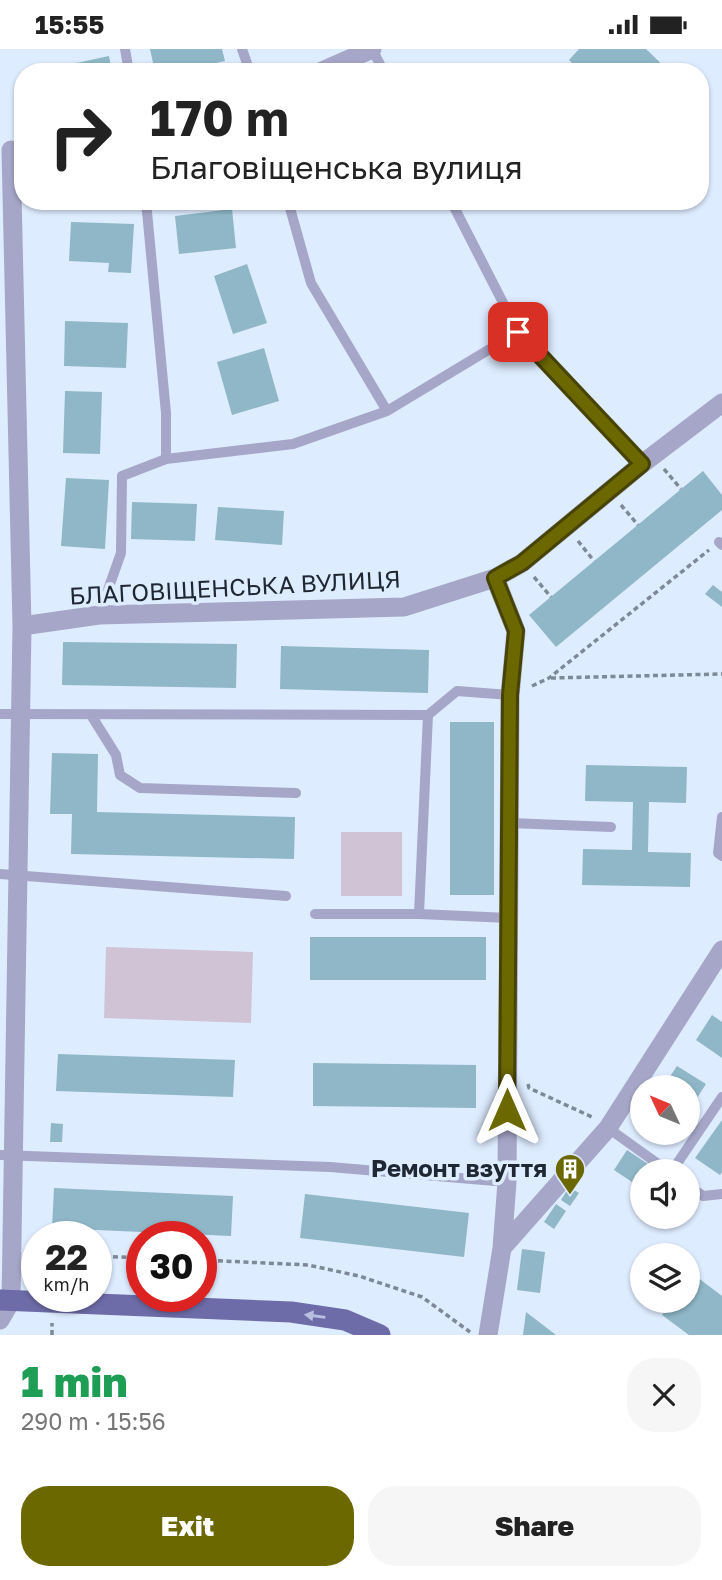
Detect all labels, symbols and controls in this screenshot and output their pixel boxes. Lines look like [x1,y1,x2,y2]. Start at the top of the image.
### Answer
text: 15:55 [35,9,104,40]
text: 170 m [150,88,289,147]
icon: right [35,91,126,182]
text: Благовіщенська вулиця [150,148,523,186]
pin [488,302,548,362]
icon: arrive [499,313,537,351]
street label: БЛАГОВІЩЕНСЬКА ВУЛИЦЯ [68,563,401,610]
position arrow [470,1073,544,1147]
north arrow [630,1075,700,1145]
map controls [630,1075,700,1313]
building icon: Ремонт взуття [553,1152,587,1196]
place label: Ремонт взуття [371,1153,547,1182]
button: sound [630,1159,700,1229]
speed limit sign: 30 [126,1221,217,1312]
text: 22 [45,1236,88,1278]
button: layers [630,1243,700,1313]
text: km/h [44,1273,89,1295]
one-way arrow [304,1310,326,1321]
text: 1 min [21,1356,128,1406]
button: close [627,1358,701,1432]
text: 290 m · 15:56 [21,1407,166,1435]
button: Exit [21,1486,354,1566]
button: Share [368,1486,701,1566]

